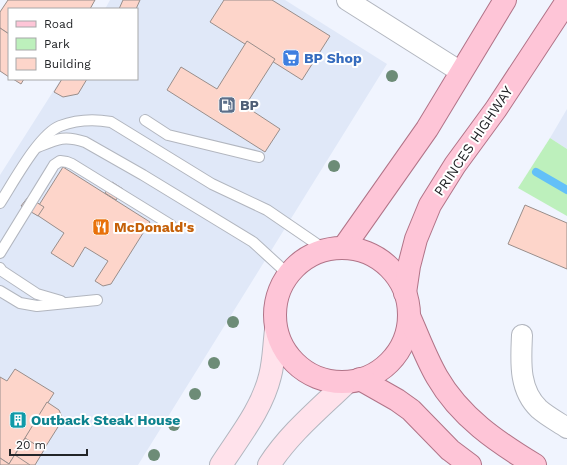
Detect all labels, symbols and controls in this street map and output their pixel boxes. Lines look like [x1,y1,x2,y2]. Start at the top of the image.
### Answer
legend [8,8,138,80]
text: Road [44,17,73,31]
text: Park [44,37,70,51]
supermarket icon: BP Shop [281,48,301,68]
place label: BP Shop [304,50,362,66]
text: Building [44,57,91,71]
street label: PRINCES HIGHWAY [430,83,516,199]
fuel station icon: BP [217,95,237,115]
place label: BP [240,97,259,113]
restaurant icon: McDonald's [91,217,111,237]
place label: McDonald's [114,219,195,235]
building icon: Outback Steak House [8,410,28,430]
place label: Outback Steak House [31,412,180,428]
scale bar [10,431,87,457]
text: 20 m [16,438,46,452]

